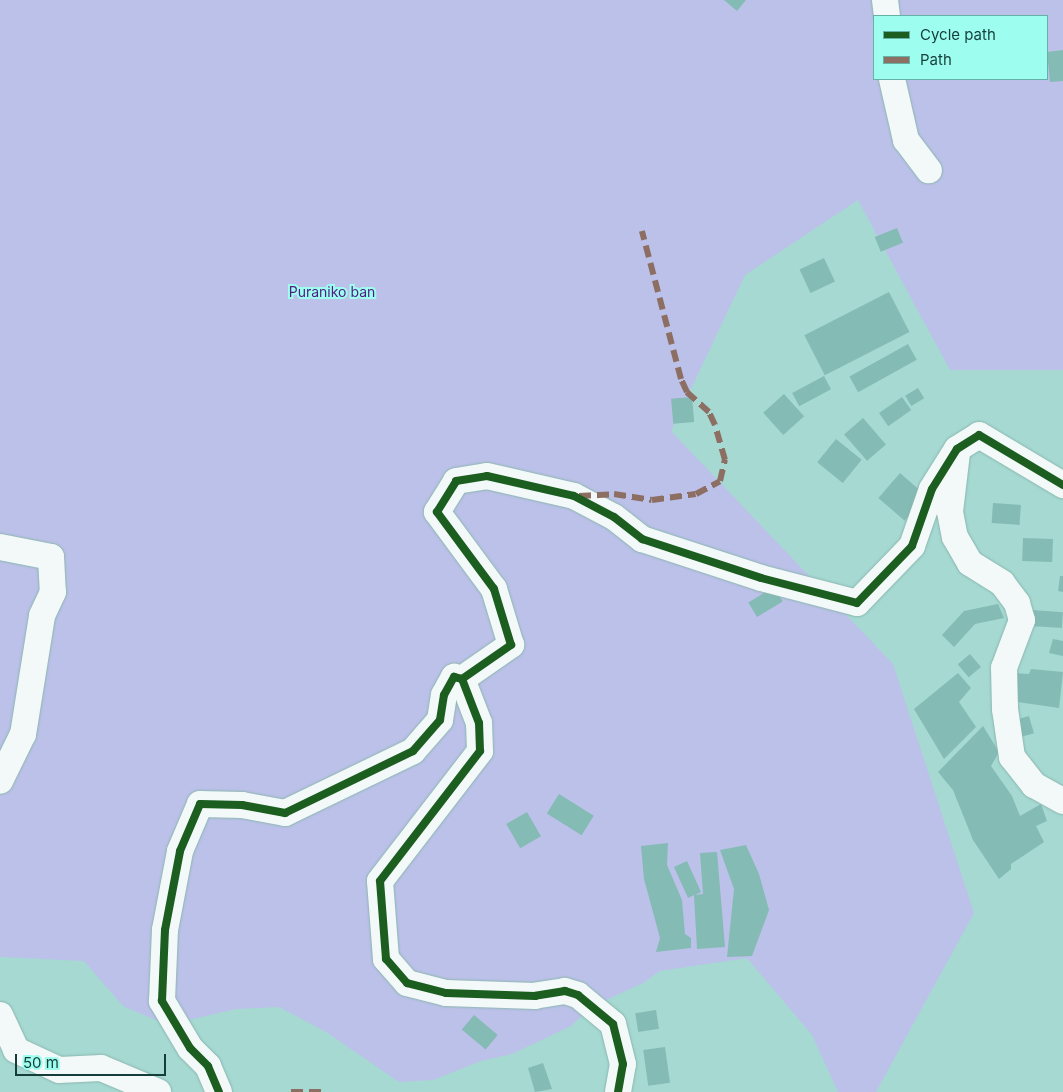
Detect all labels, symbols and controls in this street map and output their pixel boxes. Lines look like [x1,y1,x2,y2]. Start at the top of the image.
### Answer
legend [873,15,1048,80]
text: Cycle path [920,25,996,44]
text: Path [920,50,952,69]
park label: Puraniko ban [289,284,375,300]
scale bar [18,1044,169,1076]
text: 50 m [23,1053,59,1072]

